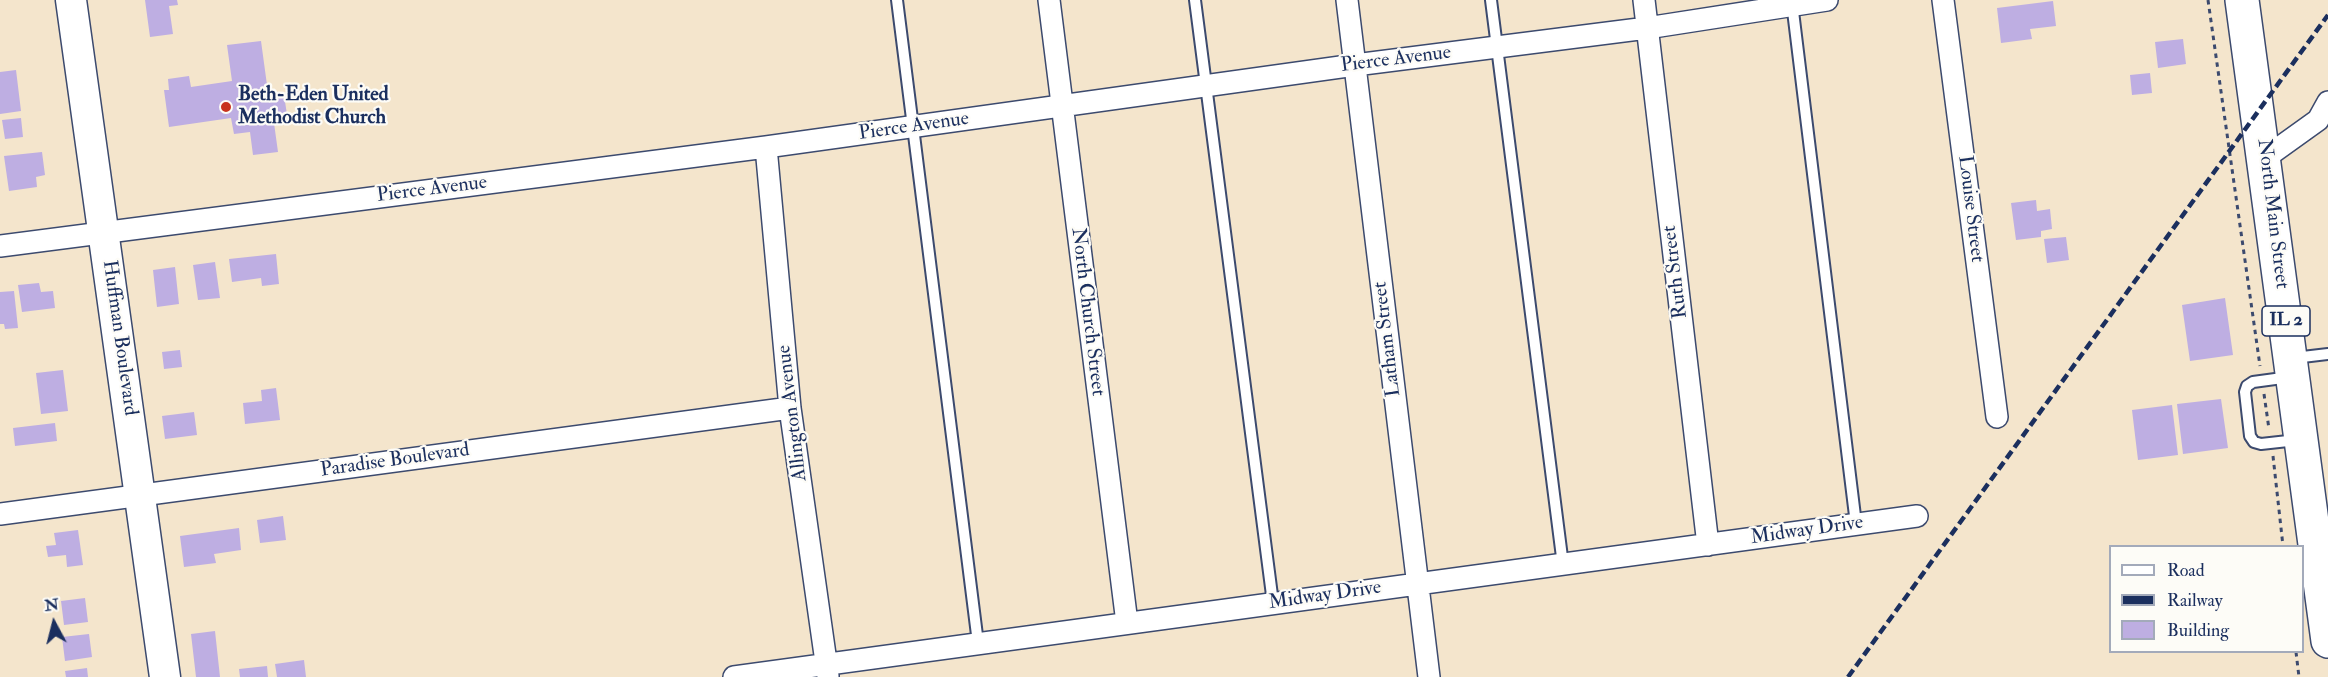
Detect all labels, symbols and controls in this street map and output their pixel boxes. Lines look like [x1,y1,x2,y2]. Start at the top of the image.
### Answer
street label: Pierce Avenue [1339,41,1453,79]
place label: Beth-Eden United Methodist Church [238,84,388,131]
marker: Beth-Eden United Methodist Church [219,100,233,114]
street label: Pierce Avenue [857,107,971,147]
street label: North Main Street [2251,138,2293,290]
street label: Louise Street [1952,154,1988,264]
street label: Pierce Avenue [375,171,489,209]
street label: Ruth Street [1658,224,1694,320]
street label: North Church Street [1065,226,1109,398]
street label: Huffman Boulevard [96,259,142,417]
street label: Latham Street [1369,280,1407,398]
road number: IL 2 [2262,306,2310,336]
street label: Allington Avenue [773,344,813,482]
street label: Paradise Boulevard [319,439,471,483]
street label: Midway Drive [1749,511,1865,551]
legend [2109,545,2304,653]
text: Road [2167,559,2205,582]
street label: Midway Drive [1267,576,1383,616]
text: Railway [2167,589,2223,612]
north arrow [24,593,84,653]
text: N [43,594,60,616]
text: Building [2167,619,2229,642]

